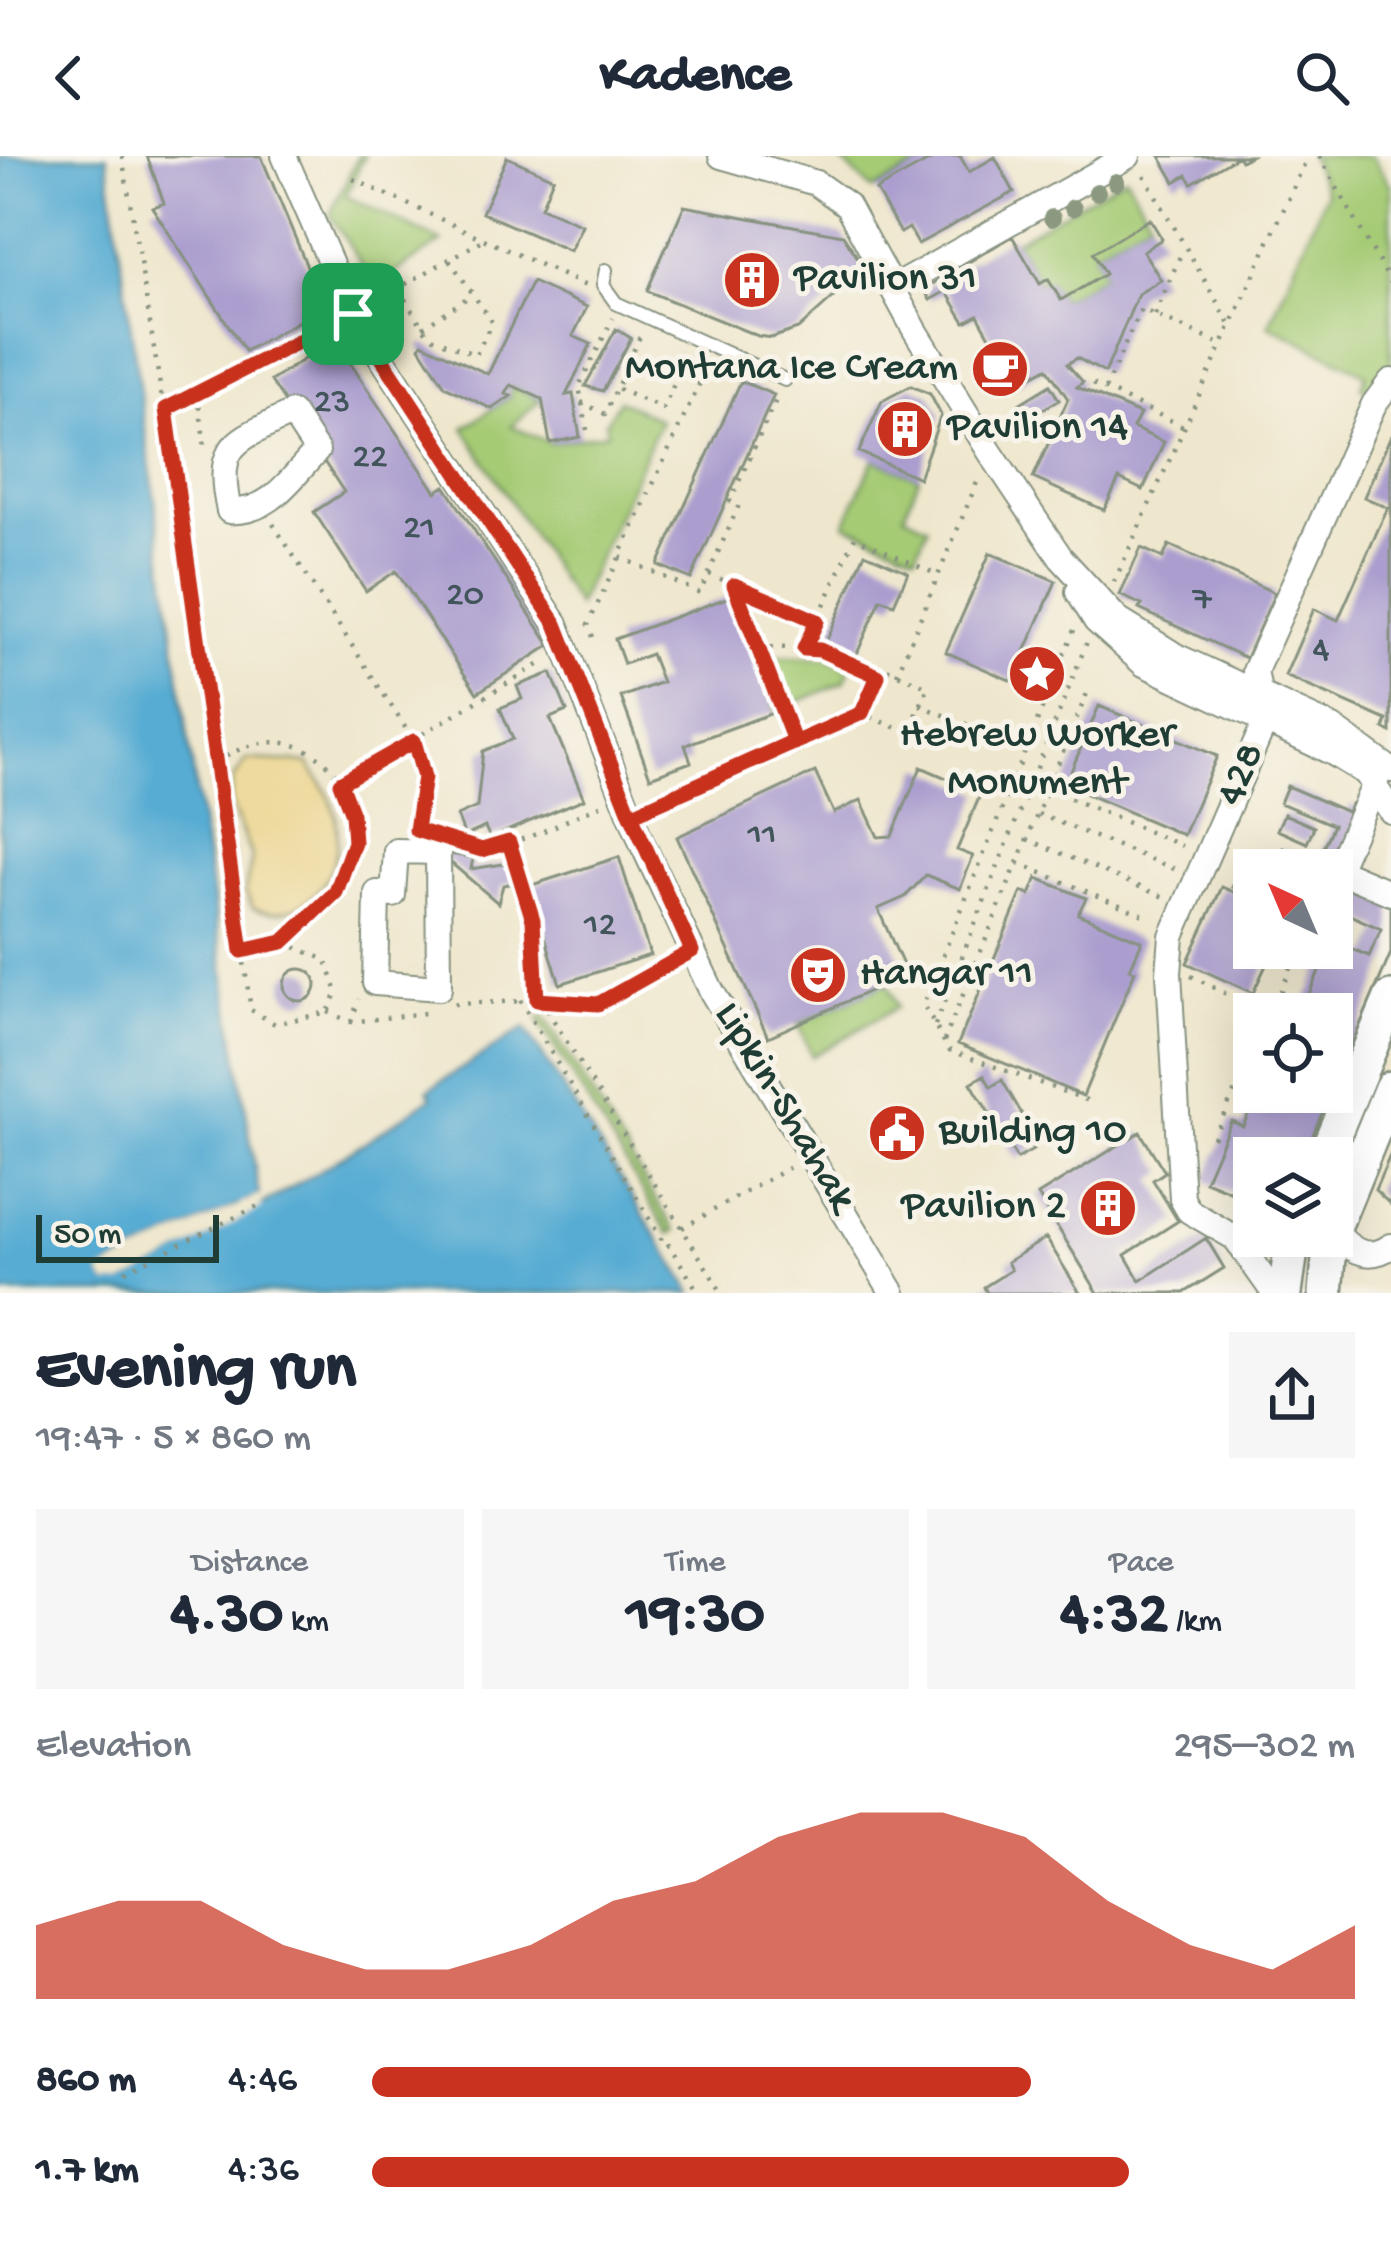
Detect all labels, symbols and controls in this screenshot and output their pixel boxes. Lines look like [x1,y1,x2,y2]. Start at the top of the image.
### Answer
icon: back [36,45,102,111]
icon: search [1289,45,1355,111]
text: Kadence [600,46,791,110]
building icon: Pavilion 31 [721,249,783,311]
place label: Pavilion 31 [792,256,977,305]
pin [302,263,404,365]
icon: arrive [320,281,386,347]
cafe icon: Montana Ice Cream [969,338,1031,400]
place label: Montana Ice Cream [625,345,958,394]
house number: 23 [314,382,350,425]
building icon: Pavilion 14 [874,398,936,460]
place label: Pavilion 14 [945,405,1128,454]
house number: 22 [352,437,388,480]
house number: 21 [403,508,435,551]
house number: 20 [446,575,484,618]
house number: 7 [1192,579,1213,622]
house number: 4 [1312,630,1330,673]
place icon: Hebrew Worker Monument [1006,643,1068,705]
place label: Hebrew Worker Monument [900,712,1177,809]
street label: 428 [1208,736,1278,814]
house number: 11 [746,815,777,858]
north arrow [1233,849,1353,969]
map controls [1233,849,1353,1257]
house number: 12 [583,905,616,948]
theatre icon: Hangar 11 [787,944,849,1006]
place label: Hangar 11 [860,951,1033,1000]
button: locate [1233,993,1353,1113]
street label: Lipkin-Shahak [701,994,867,1225]
public building icon: Building 10 [866,1102,928,1164]
place label: Building 10 [938,1109,1127,1158]
button: layers [1233,1137,1353,1257]
building icon: Pavilion 2 [1077,1177,1139,1239]
place label: Pavilion 2 [899,1184,1066,1233]
scale bar [36,1209,219,1262]
text: 50 m [54,1217,121,1255]
button: share [1229,1332,1355,1458]
text: Evening run [36,1333,356,1411]
text: 19:47 · 5 × 860 m [36,1417,311,1463]
text: Distance [192,1545,308,1583]
text: Time [665,1545,726,1583]
text: Pace [1109,1545,1174,1583]
text: 4.30 [171,1583,283,1653]
text: 19:30 [626,1583,765,1653]
text: 4:32 [1060,1583,1168,1653]
text: km [283,1604,329,1642]
text: /km [1168,1604,1222,1642]
text: Elevation [36,1725,191,1771]
text: 295–302 m [1174,1725,1355,1771]
text: 860 m [36,2059,136,2105]
text: 4:46 [228,2059,297,2105]
text: 1.7 km [36,2149,139,2195]
text: 4:36 [228,2149,299,2195]

